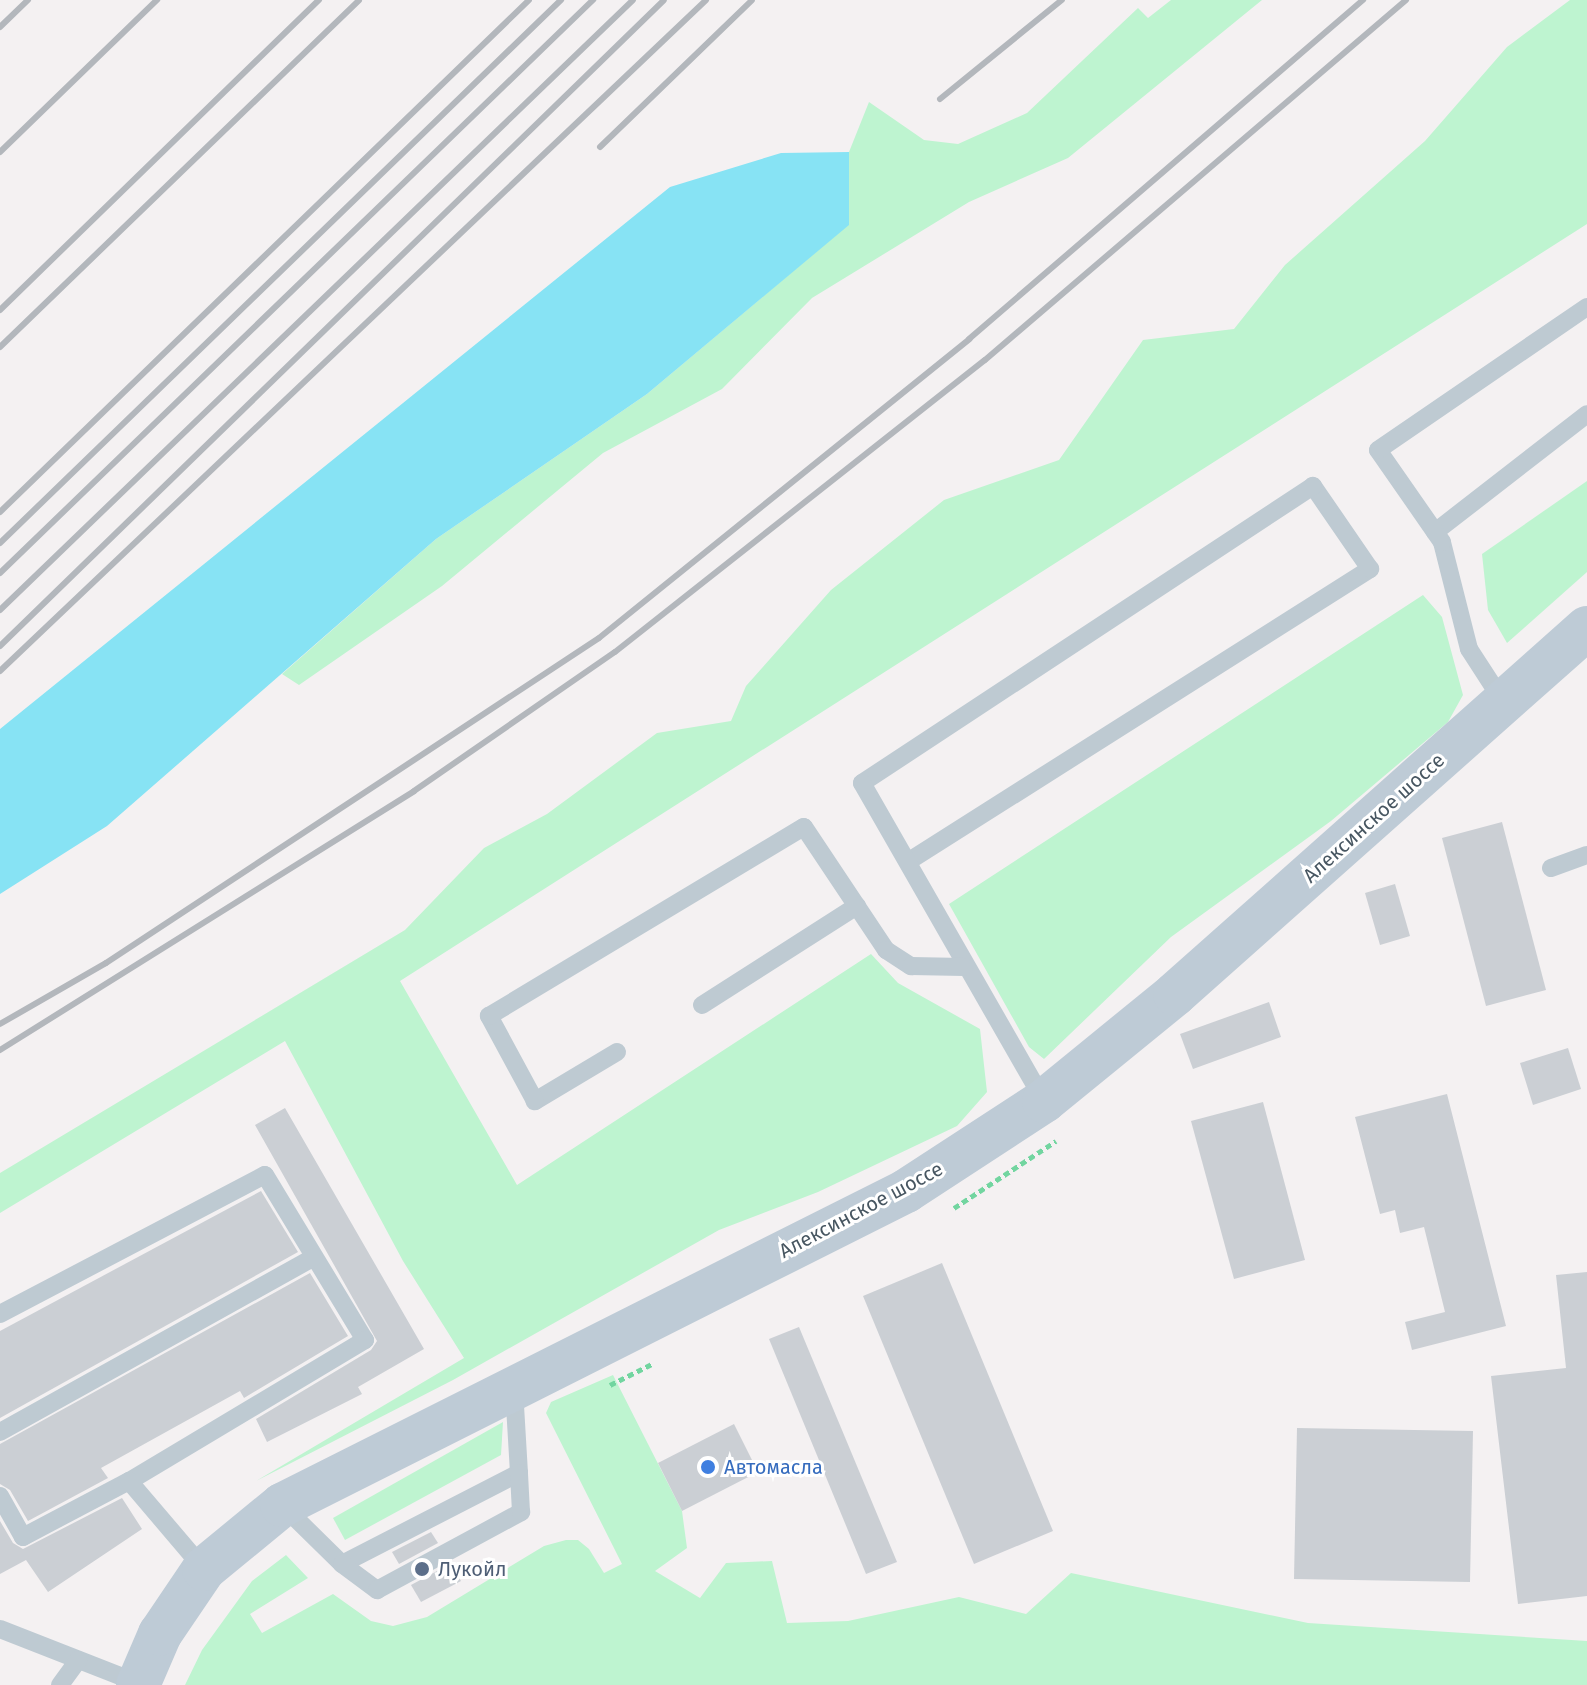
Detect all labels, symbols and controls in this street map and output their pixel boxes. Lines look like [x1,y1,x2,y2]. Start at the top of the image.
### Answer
street label: Алексинское шоссе [1298,748,1450,888]
street label: Алексинское шоссе [775,1157,947,1263]
place label: Автомасла [724,1455,823,1479]
marker: Автомасла [699,1458,717,1476]
place label: Лукойл [438,1557,506,1581]
marker: Лукойл [413,1560,431,1578]

